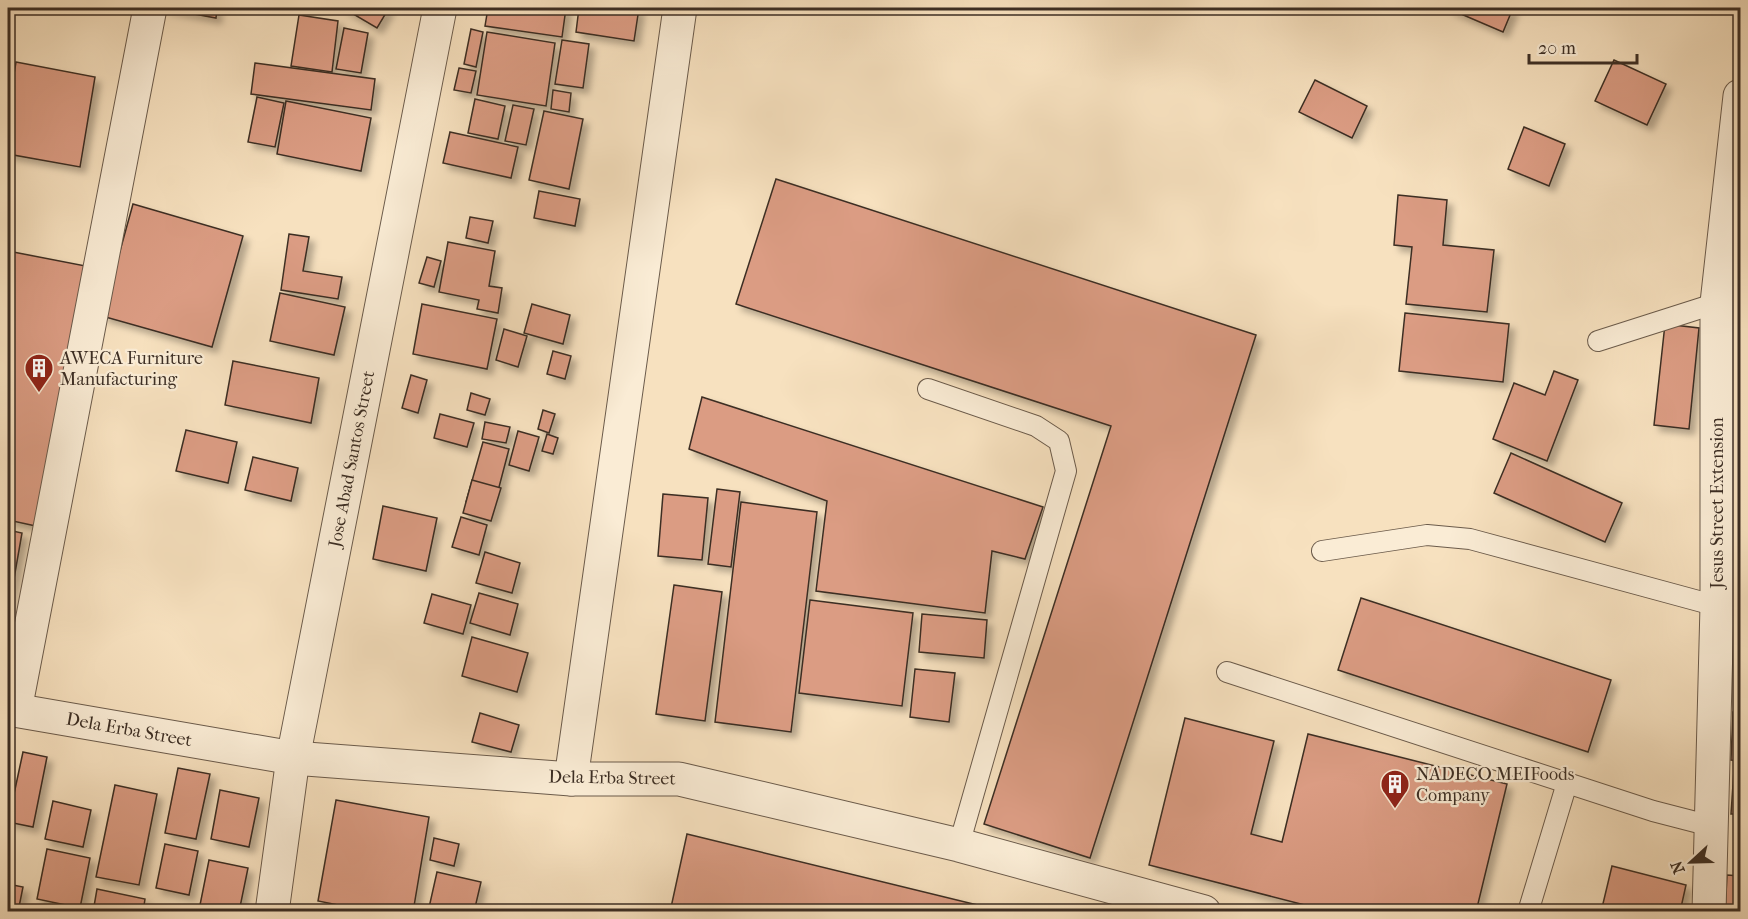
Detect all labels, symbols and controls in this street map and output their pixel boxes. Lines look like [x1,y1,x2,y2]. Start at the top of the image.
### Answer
scale bar [1529,27,1637,65]
text: 20 m [1538,38,1576,59]
place label: AWECA Furniture Manufacturing [59,348,203,390]
building icon: AWECA Furniture Manufacturing [23,352,55,394]
street label: Jose Abad Santos Street [324,368,380,551]
street label: Jesus Street Extension [1707,417,1728,591]
street label: Dela Erba Street [64,709,194,752]
place label: NADECO MEIFoods Company [1416,764,1575,806]
street label: Dela Erba Street [548,766,676,790]
building icon: NADECO MEIFoods Company [1379,768,1411,810]
north arrow [1661,832,1721,892]
text: N [1666,857,1689,877]

